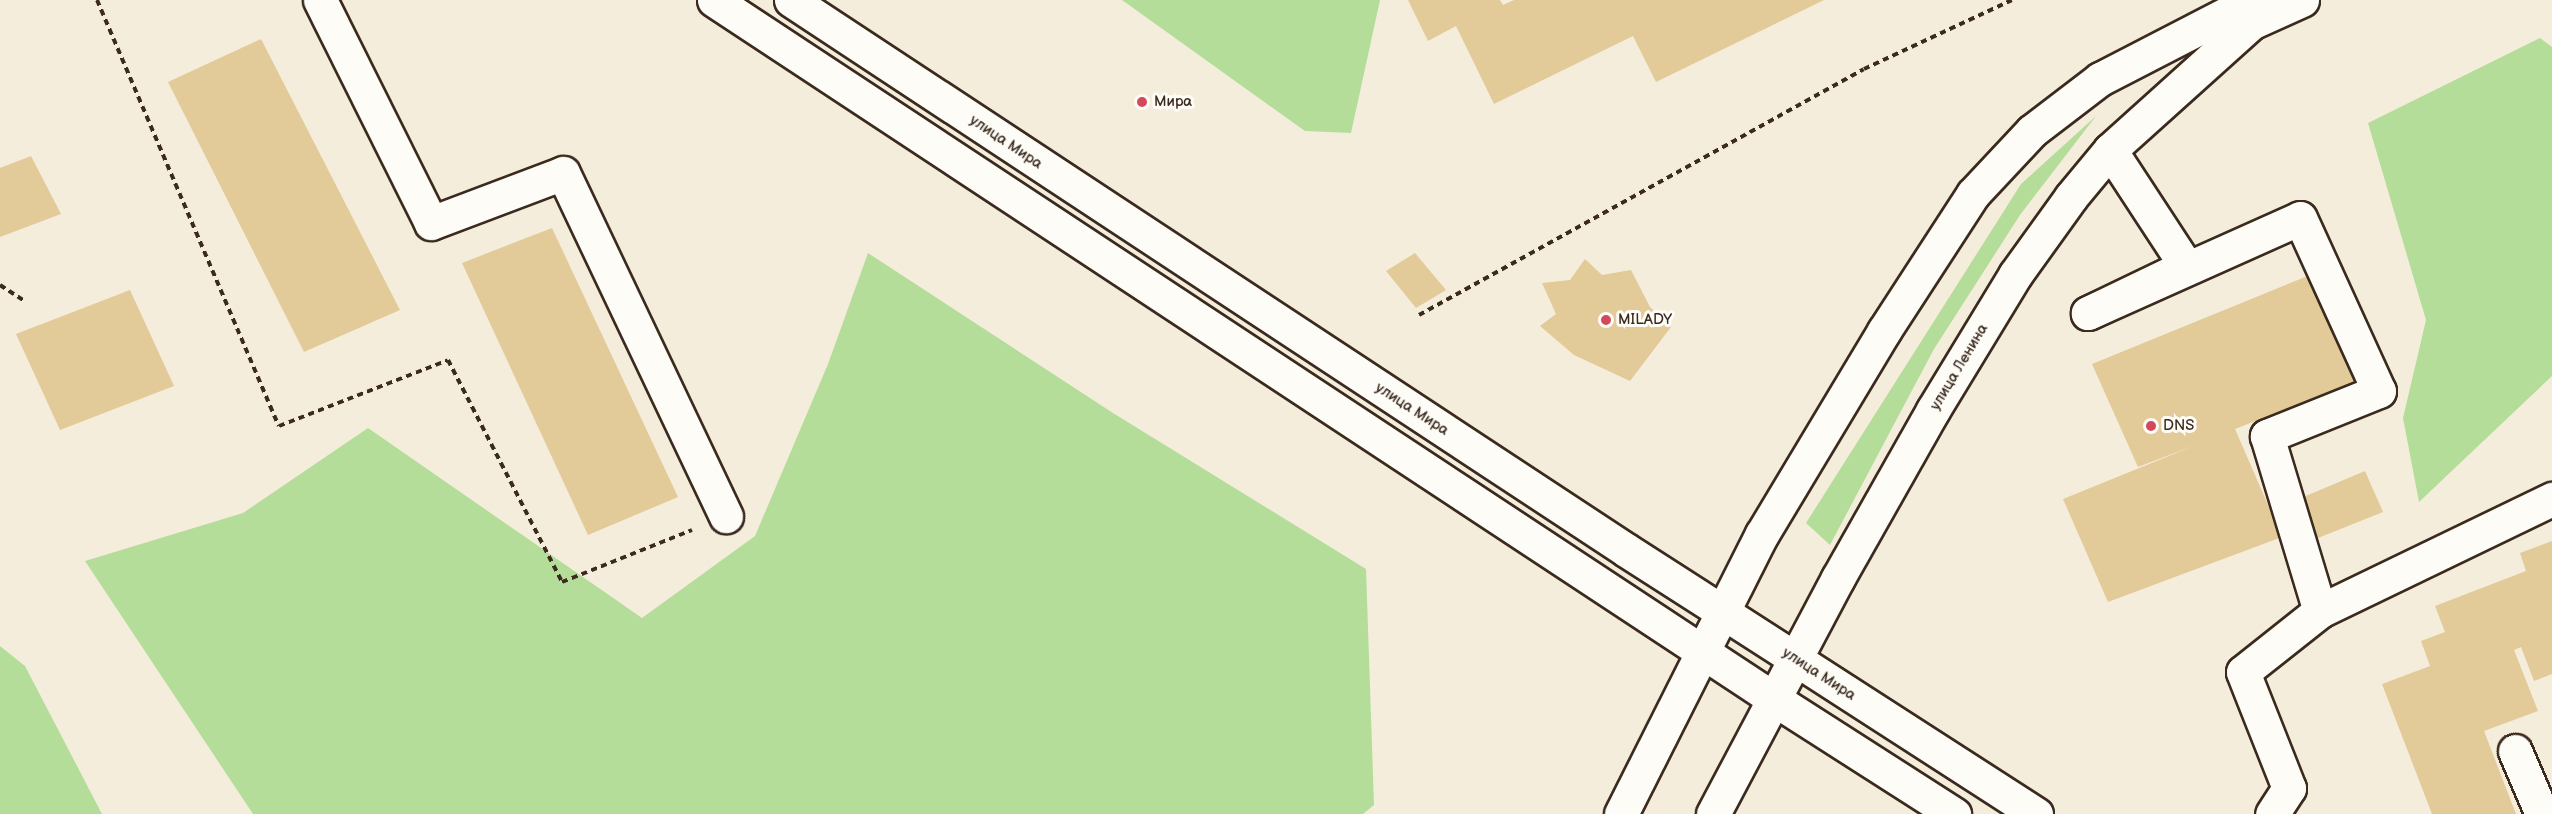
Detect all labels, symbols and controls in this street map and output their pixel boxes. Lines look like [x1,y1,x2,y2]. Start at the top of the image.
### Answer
place label: Мира [1154,93,1192,111]
marker: Мира [1135,95,1149,109]
street label: улица Мира [966,111,1046,173]
place label: МILADY [1618,311,1672,329]
marker: МILADY [1599,313,1613,327]
street label: улица Ленина [1926,321,1992,413]
street label: улица Мира [1372,379,1452,439]
place label: DNS [2163,417,2194,435]
marker: DNS [2144,419,2158,433]
street label: улица Мира [1779,644,1859,704]

